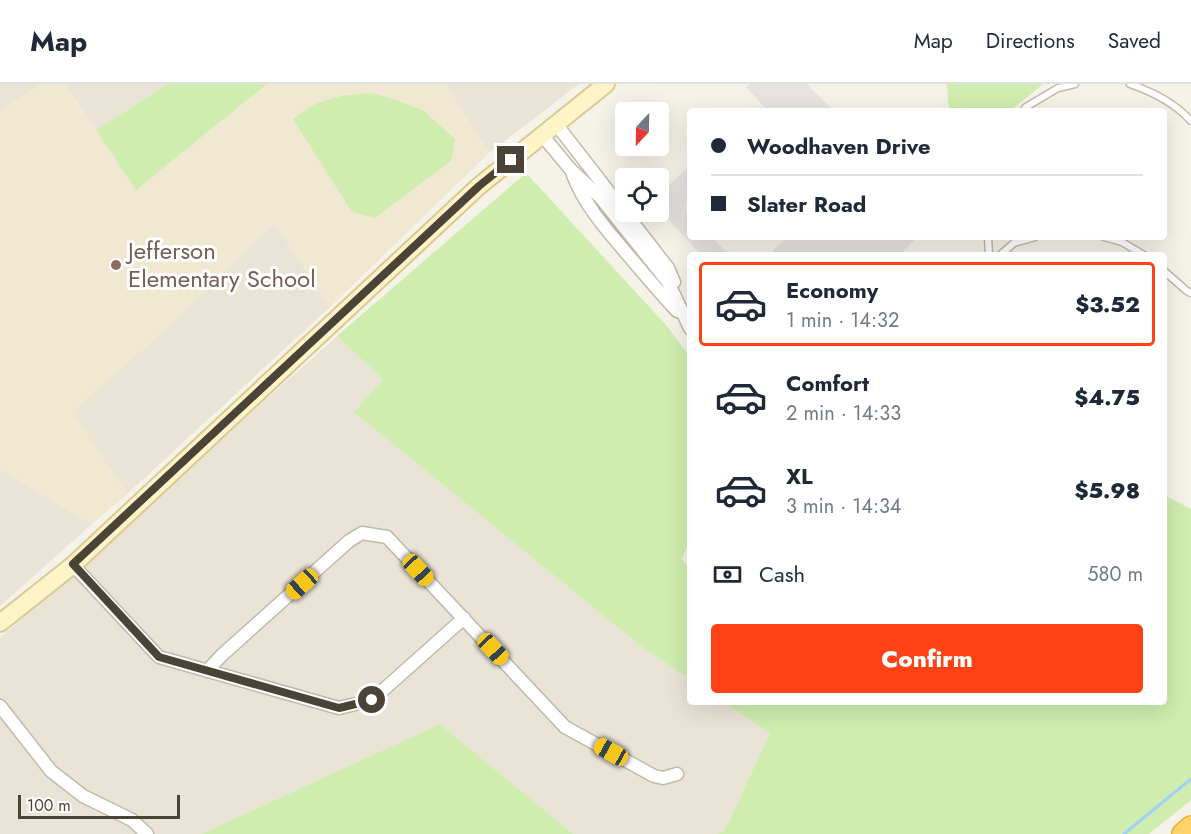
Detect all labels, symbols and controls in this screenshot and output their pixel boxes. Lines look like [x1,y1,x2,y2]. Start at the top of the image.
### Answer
text: Map [30,21,87,62]
text: Map [914,26,953,56]
text: Directions [986,26,1075,56]
text: Saved [1108,26,1161,56]
north arrow [615,102,669,156]
map controls [615,102,669,222]
text: Woodhaven Drive [747,130,931,162]
route end [497,146,524,173]
button: locate [615,168,669,222]
text: Slater Road [747,188,866,220]
place label: Jefferson Elementary School [125,233,316,296]
marker: Jefferson Elementary School [109,258,123,272]
text: Economy [786,274,878,306]
icon: car [714,277,768,331]
text: $3.52 [1075,288,1140,320]
text: 1 min · 14:32 [786,306,899,335]
text: Comfort [786,367,869,399]
icon: car [714,370,768,424]
text: $4.75 [1074,381,1140,413]
text: 2 min · 14:33 [786,399,901,428]
text: XL [786,460,813,492]
icon: car [714,463,768,517]
text: $5.98 [1074,474,1140,506]
text: 3 min · 14:34 [786,492,901,521]
car [399,551,437,589]
icon: cash [711,558,744,591]
text: Cash [759,558,805,590]
text: 580 m [1087,560,1143,589]
car [283,565,321,603]
button: Confirm [711,624,1143,693]
car [474,630,512,668]
route start [358,686,385,713]
car [591,735,631,769]
scale bar [18,792,180,820]
text: 100 m [27,794,71,817]

